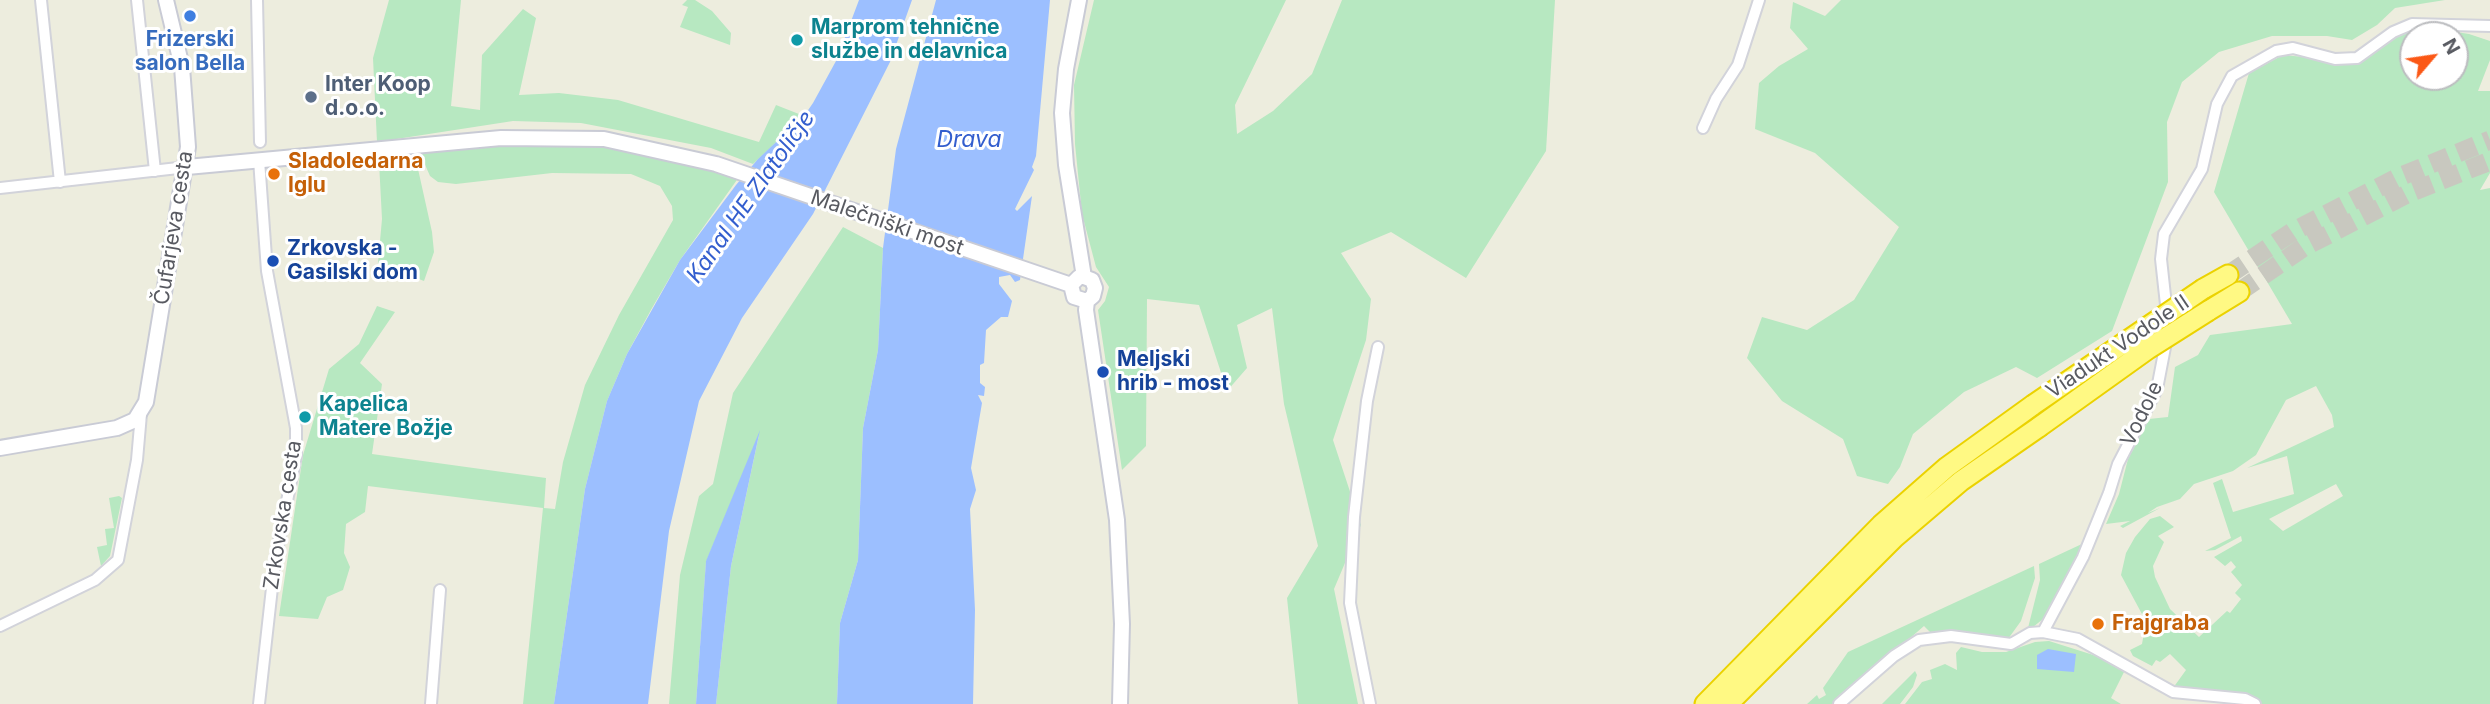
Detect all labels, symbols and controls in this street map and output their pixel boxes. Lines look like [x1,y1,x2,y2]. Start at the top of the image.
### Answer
marker: Frizerski salon Bella [182,8,198,24]
place label: Marprom tehnične službe in delavnica [811,15,1007,65]
north arrow [2399,21,2469,91]
place label: Frizerski salon Bella [135,27,245,77]
marker: Marprom tehnične službe in delavnica [789,32,805,48]
text: N [2437,35,2465,58]
place label: Inter Koop d.o.o. [325,72,431,122]
marker: Inter Koop d.o.o. [303,89,319,105]
water label: Kanal HE Zlatoličje [681,105,821,289]
water label: Drava [936,126,1002,154]
street label: Čufarjeva cesta [149,149,199,307]
place label: Sladoledarna Iglu [288,149,423,199]
marker: Sladoledarna Iglu [266,166,282,182]
street label: Malečniški most [807,185,967,261]
place label: Zrkovska - Gasilski dom [287,236,418,286]
marker: Zrkovska - Gasilski dom [265,253,281,269]
street label: Viadukt Vodole II [2042,290,2194,404]
place label: Meljski hrib - most [1117,347,1229,397]
marker: Meljski hrib - most [1095,364,1111,380]
street label: Vodole [2116,378,2168,450]
place label: Kapelica Matere Božje [319,392,453,442]
marker: Kapelica Matere Božje [297,409,313,425]
street label: Zrkovska cesta [259,439,307,591]
place label: Frajgraba [2112,611,2209,637]
marker: Frajgraba [2090,616,2106,632]

